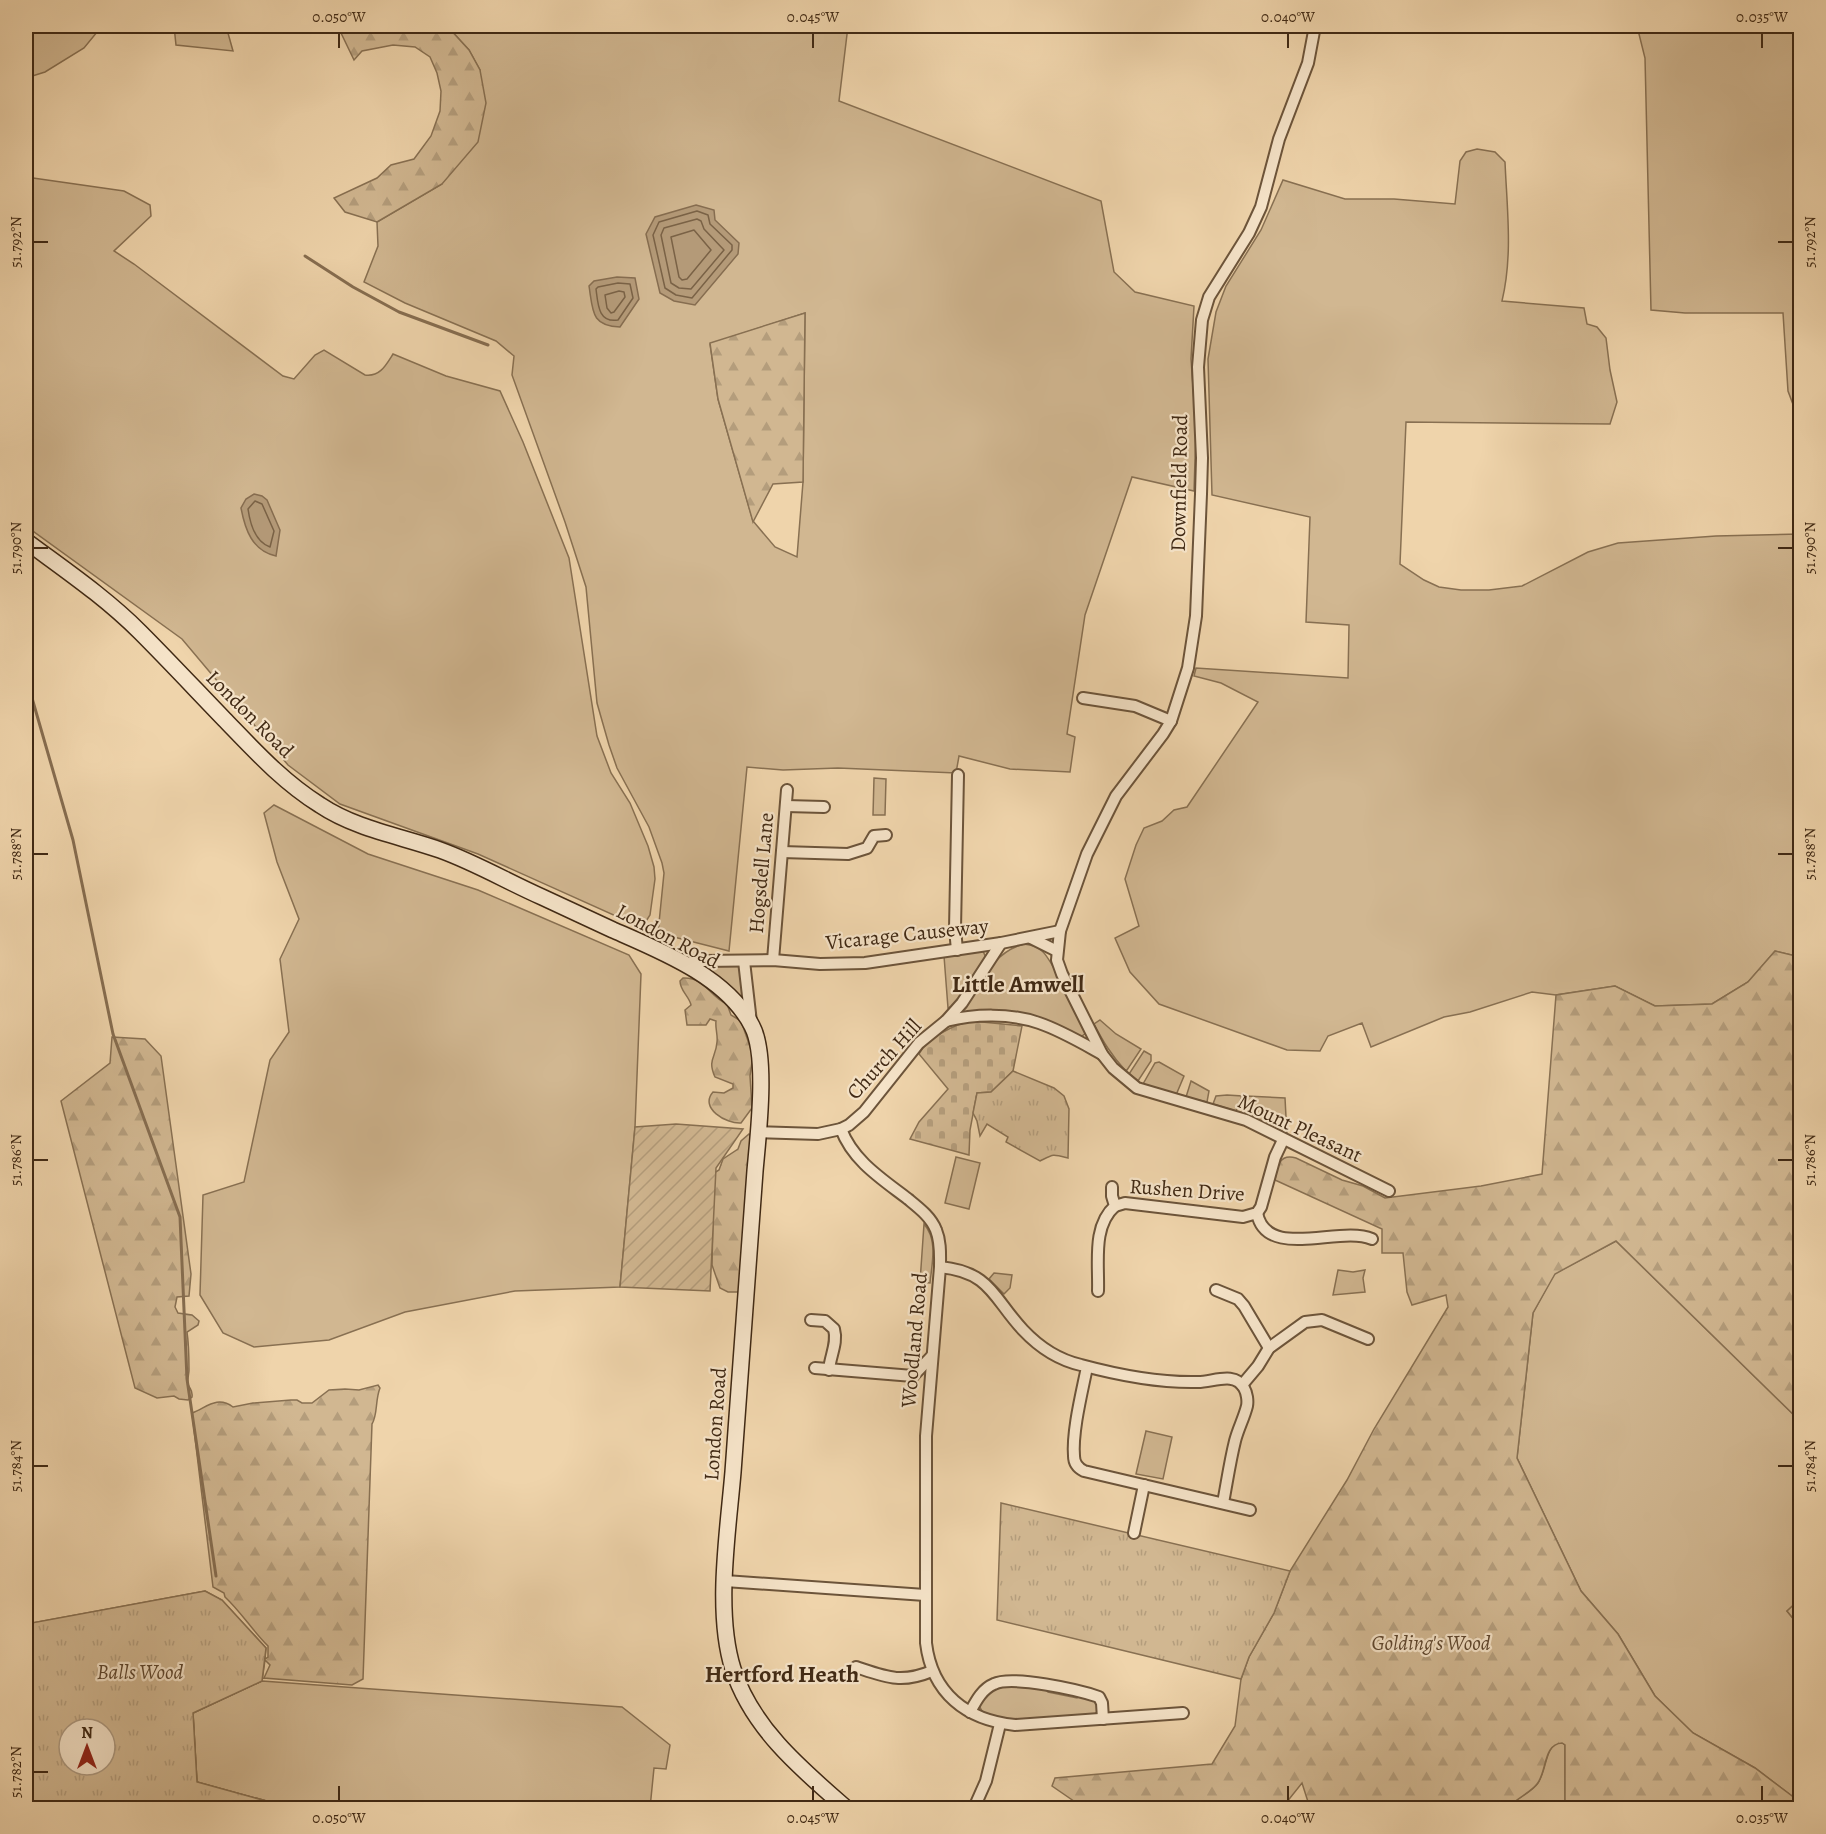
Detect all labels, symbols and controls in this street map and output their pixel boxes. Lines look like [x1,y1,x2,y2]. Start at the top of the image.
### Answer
text: 0.050°W [312,7,366,27]
text: 0.045°W [787,7,839,27]
text: 0.040°W [1261,7,1315,27]
text: 0.035°W [1736,7,1788,27]
text: 51.792°N [6,216,26,268]
text: 51.792°N [1800,216,1820,268]
street label: Downfield Road [1164,413,1194,552]
text: 51.790°N [6,521,26,574]
text: 51.790°N [1800,521,1820,574]
street label: London Road [200,664,301,765]
street label: Hogsdell Lane [742,811,780,935]
text: 51.788°N [6,828,26,880]
text: 51.788°N [1800,828,1820,880]
street label: London Road [611,897,725,975]
street label: Vicarage Causeway [823,911,990,957]
district label: Little Amwell [952,968,1085,1000]
street label: Church Hill [840,1013,928,1105]
street label: Mount Pleasant [1233,1087,1367,1169]
text: 51.786°N [6,1134,26,1186]
text: 51.786°N [1800,1134,1820,1186]
street label: Rushen Drive [1128,1172,1246,1208]
street label: Woodland Road [894,1270,934,1410]
street label: London Road [697,1366,733,1482]
text: 51.784°N [6,1440,26,1492]
text: 51.784°N [1800,1440,1820,1492]
park label: Golding's Wood [1371,1629,1491,1657]
park label: Balls Wood [97,1658,184,1686]
district label: Hertford Heath [705,1658,859,1690]
north arrow [57,1717,117,1777]
text: N [81,1722,93,1744]
text: 51.782°N [6,1746,26,1798]
text: 0.050°W [312,1808,366,1828]
text: 0.045°W [787,1808,839,1828]
text: 0.040°W [1261,1808,1315,1828]
text: 0.035°W [1736,1808,1788,1828]

